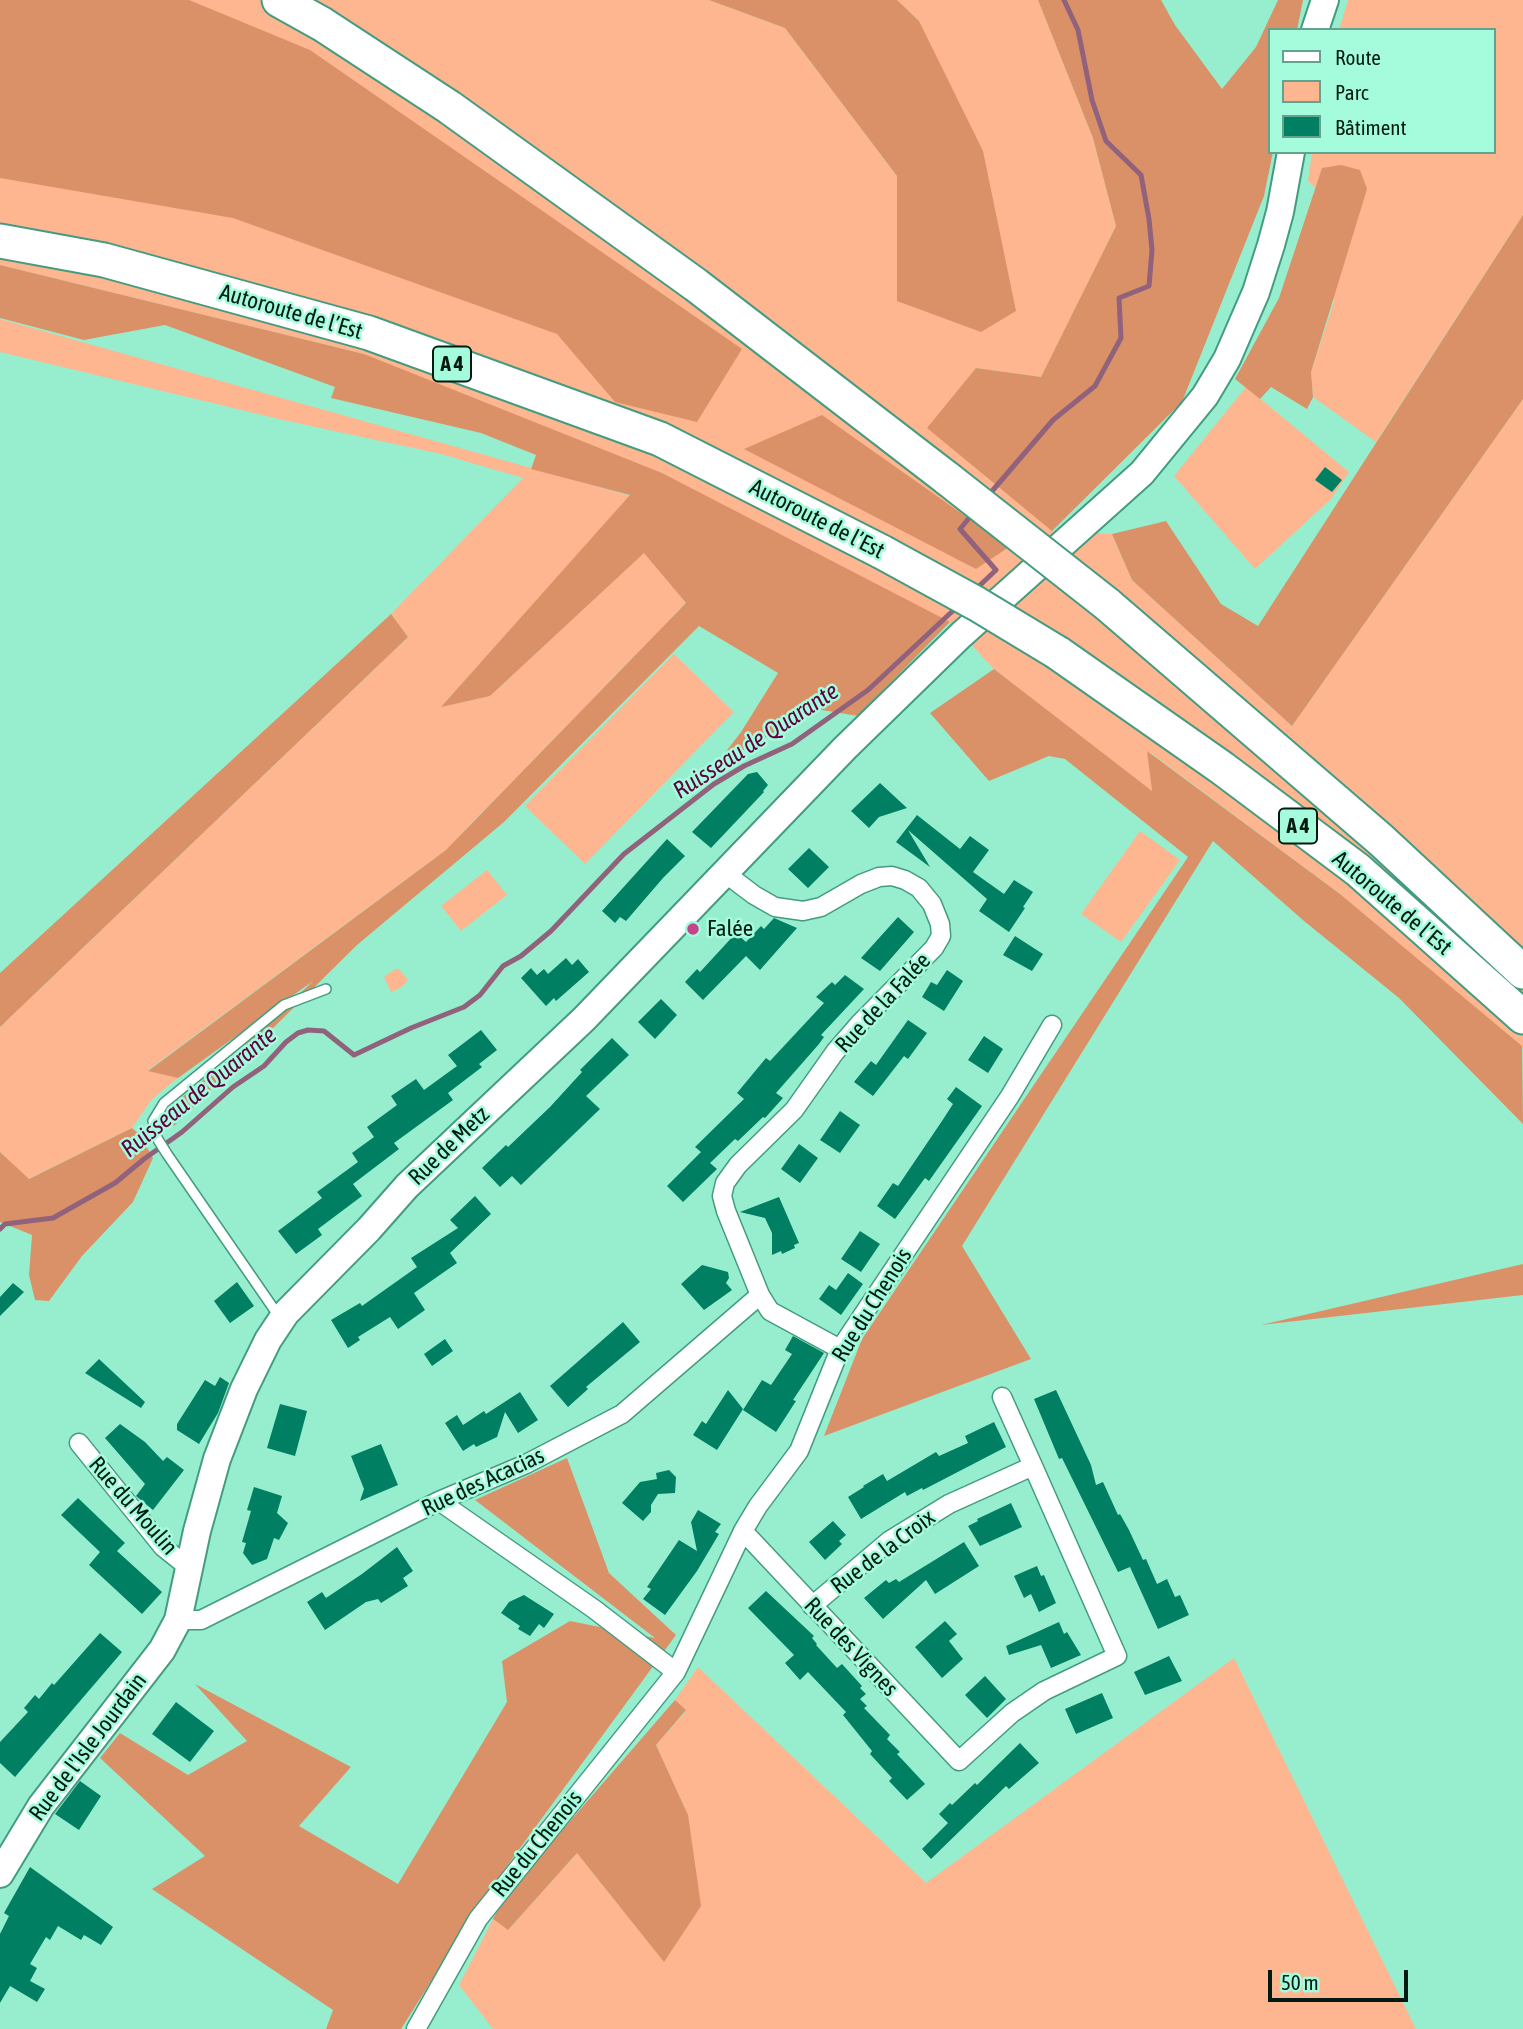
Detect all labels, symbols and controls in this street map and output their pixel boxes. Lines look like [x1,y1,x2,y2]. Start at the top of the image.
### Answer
legend [1268,28,1495,154]
text: Route [1335,45,1381,69]
text: Parc [1335,80,1369,104]
text: Bâtiment [1335,115,1406,139]
street label: Autoroute de l’Est [216,278,366,346]
road number: A 4 [433,346,471,382]
street label: Autoroute de l’Est [745,473,889,565]
water label: Ruisseau de Quarante [668,677,844,805]
road number: A 4 [1279,808,1317,844]
street label: Autoroute de l’Est [1327,845,1457,961]
place label: Falée [707,915,753,943]
marker: Falée [685,921,701,937]
street label: Rue de la Falée [830,947,936,1059]
water label: Ruisseau de Quarante [115,1021,283,1163]
street label: Rue de Metz [403,1101,495,1191]
street label: Rue du Chenois [826,1243,918,1367]
street label: Rue des Acacias [417,1442,549,1522]
street label: Rue du Moulin [83,1451,183,1561]
street label: Rue de la Croix [826,1504,940,1600]
street label: Rue des Vignes [798,1592,904,1702]
street label: Rue de l'Isle Jourdain [23,1668,153,1826]
street label: Rue du Chenois [486,1785,588,1903]
scale bar [1271,1955,1411,1999]
text: 50 m [1281,1970,1319,1994]

